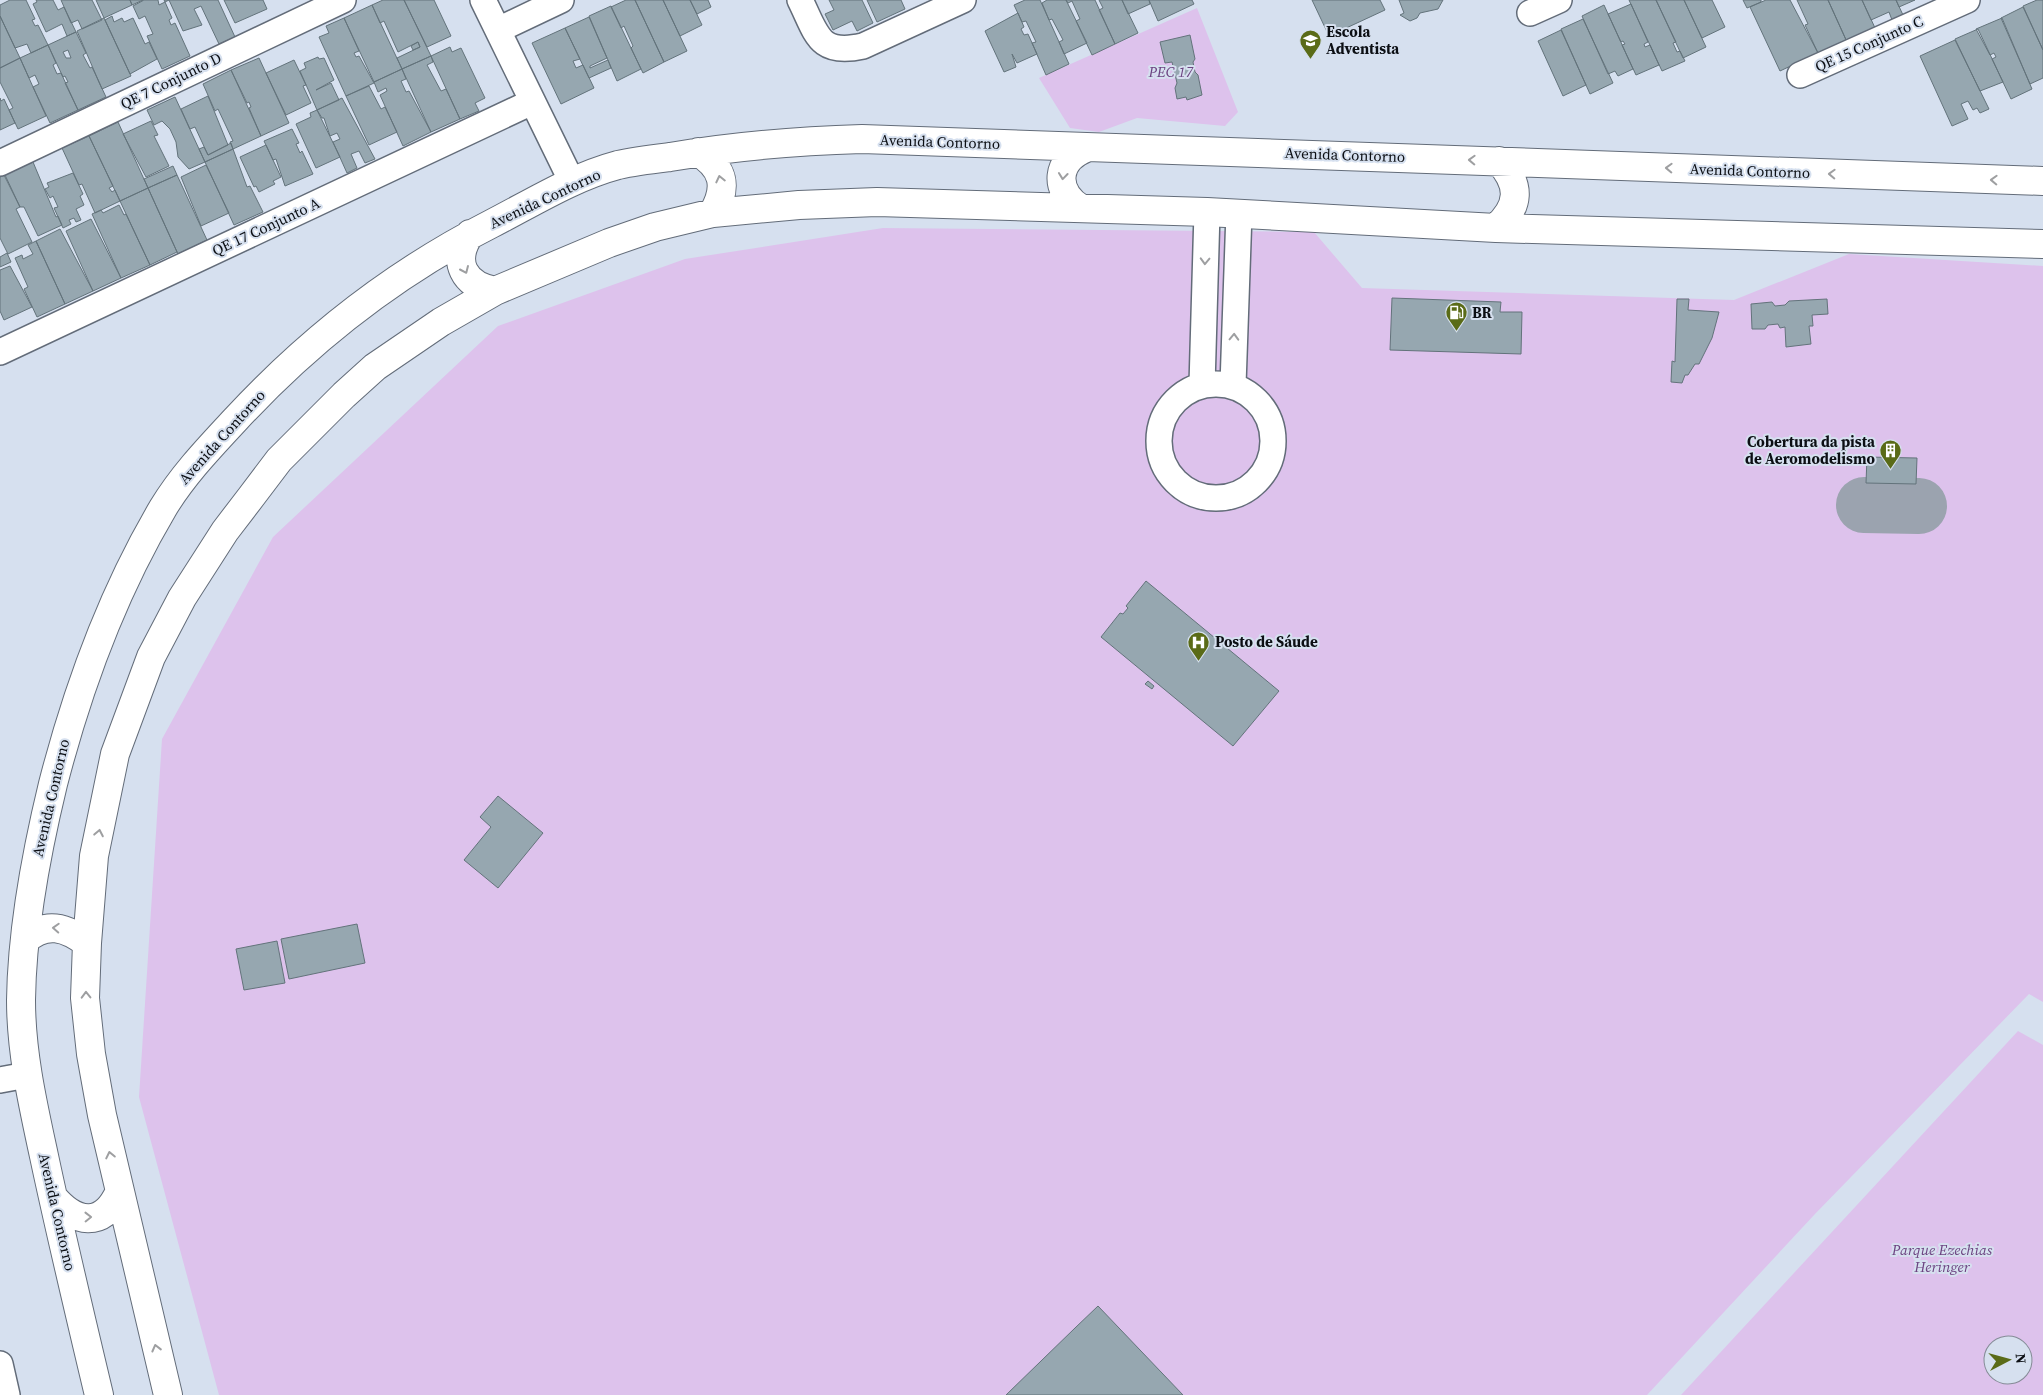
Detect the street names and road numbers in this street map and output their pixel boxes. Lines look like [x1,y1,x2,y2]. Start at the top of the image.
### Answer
street label: QE 15 Conjunto C [1812,10,1926,77]
street label: QE 7 Conjunto D [117,47,225,114]
street label: Avenida Contorno [879,129,1001,154]
street label: Avenida Contorno [1284,142,1406,167]
street label: Avenida Contorno [1689,158,1811,183]
street label: Avenida Contorno [486,164,604,234]
street label: QE 17 Conjunto A [209,192,323,261]
street label: Avenida Contorno [173,385,270,488]
street label: Avenida Contorno [27,737,74,859]
street label: Avenida Contorno [34,1151,81,1273]

